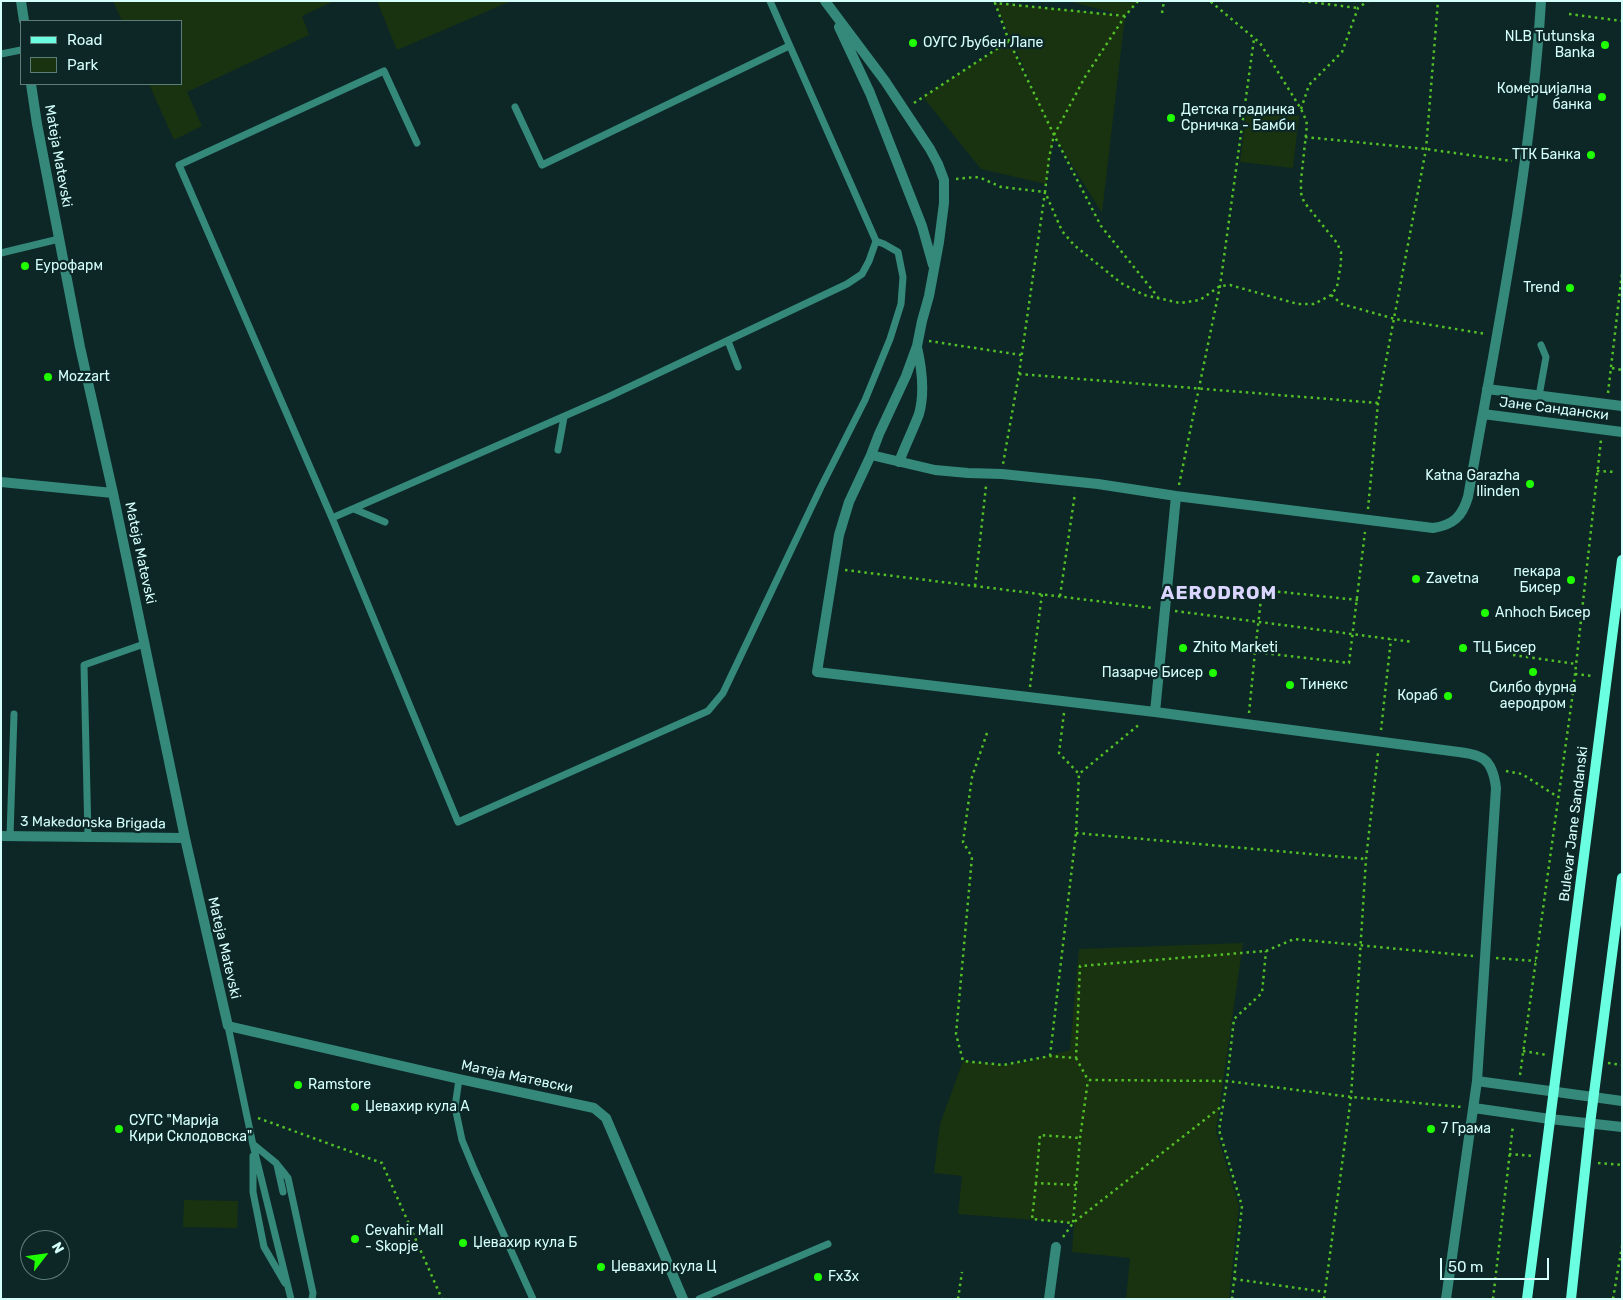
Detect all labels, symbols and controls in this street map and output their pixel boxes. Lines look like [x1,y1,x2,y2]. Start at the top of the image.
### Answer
legend [20,20,182,85]
place label: NLB Tutunska Banka [1505,29,1595,62]
text: Road [67,31,103,49]
place label: ОУГС Љубен Лапе [923,35,1043,51]
marker: ОУГС Љубен Лапе [907,37,919,49]
marker: NLB Tutunska Banka [1599,39,1611,51]
text: Park [67,56,98,74]
place label: Комерцијална банка [1497,81,1592,114]
marker: Комерцијална банка [1596,91,1608,103]
place label: Детска градинка Срничка - Бамби [1181,102,1295,134]
street label: Mateja Matevski [41,103,75,209]
marker: Детска градинка Срничка - Бамби [1165,112,1177,124]
place label: ТТК Банка [1512,147,1581,163]
marker: ТТК Банка [1585,149,1597,161]
place label: Еурофарм [35,258,103,274]
marker: Еурофарм [19,260,31,272]
place label: Trend [1523,280,1560,296]
marker: Trend [1564,282,1576,294]
place label: Mozzart [58,369,110,385]
marker: Mozzart [42,371,54,383]
street label: Јане Сандански [1498,394,1610,424]
place label: Katna Garazha Ilinden [1425,468,1520,501]
marker: Katna Garazha Ilinden [1524,478,1536,490]
street label: Mateja Matevski [121,500,159,606]
place label: пекара Бисер [1514,564,1561,596]
place label: Zavetna [1426,571,1479,587]
marker: Zavetna [1410,573,1422,585]
marker: пекара Бисер [1565,574,1577,586]
district label: AERODROM [1160,583,1278,605]
place label: Anhoch Бисер [1495,605,1591,621]
marker: Anhoch Бисер [1479,607,1491,619]
place label: Zhito Marketi [1193,640,1278,656]
place label: ТЦ Бисер [1473,640,1536,656]
marker: Zhito Marketi [1177,642,1189,654]
marker: ТЦ Бисер [1457,642,1469,654]
place label: Пазарче Бисер [1102,665,1203,681]
marker: Силбо фурна аеродром [1527,666,1539,678]
marker: Пазарче Бисер [1207,667,1219,679]
place label: Тинекс [1300,677,1348,693]
marker: Тинекс [1284,679,1296,691]
place label: Силбо фурна аеродром [1489,680,1577,712]
place label: Кораб [1397,688,1438,704]
marker: Кораб [1442,690,1454,702]
street label: Bulevar Jane Sandanski [1556,745,1592,903]
street label: 3 Makedonska Brigada [20,813,166,833]
street label: Mateja Matevski [204,895,244,1001]
street label: Матеја Матевски [459,1057,575,1097]
place label: Ramstore [308,1077,371,1093]
marker: Ramstore [292,1079,304,1091]
place label: Џевахир кула А [365,1099,470,1115]
marker: Џевахир кула А [349,1101,361,1113]
place label: СУГС "Марија Кири Склодовска" [129,1113,252,1146]
place label: 7 Грама [1441,1121,1491,1137]
marker: СУГС "Марија Кири Склодовска" [113,1123,125,1135]
marker: 7 Грама [1425,1123,1437,1135]
place label: Cevahir Mall - Skopje [365,1223,443,1256]
north arrow [20,1230,70,1280]
marker: Cevahir Mall - Skopje [349,1233,361,1245]
place label: Џевахир кула Б [473,1235,577,1251]
marker: Џевахир кула Б [457,1237,469,1249]
text: N [48,1239,67,1256]
scale bar [1443,1248,1552,1280]
text: 50 m [1448,1258,1483,1276]
place label: Џевахир кула Ц [611,1259,717,1275]
marker: Џевахир кула Ц [595,1261,607,1273]
place label: Fx3x [828,1269,859,1285]
marker: Fx3x [812,1271,824,1283]

